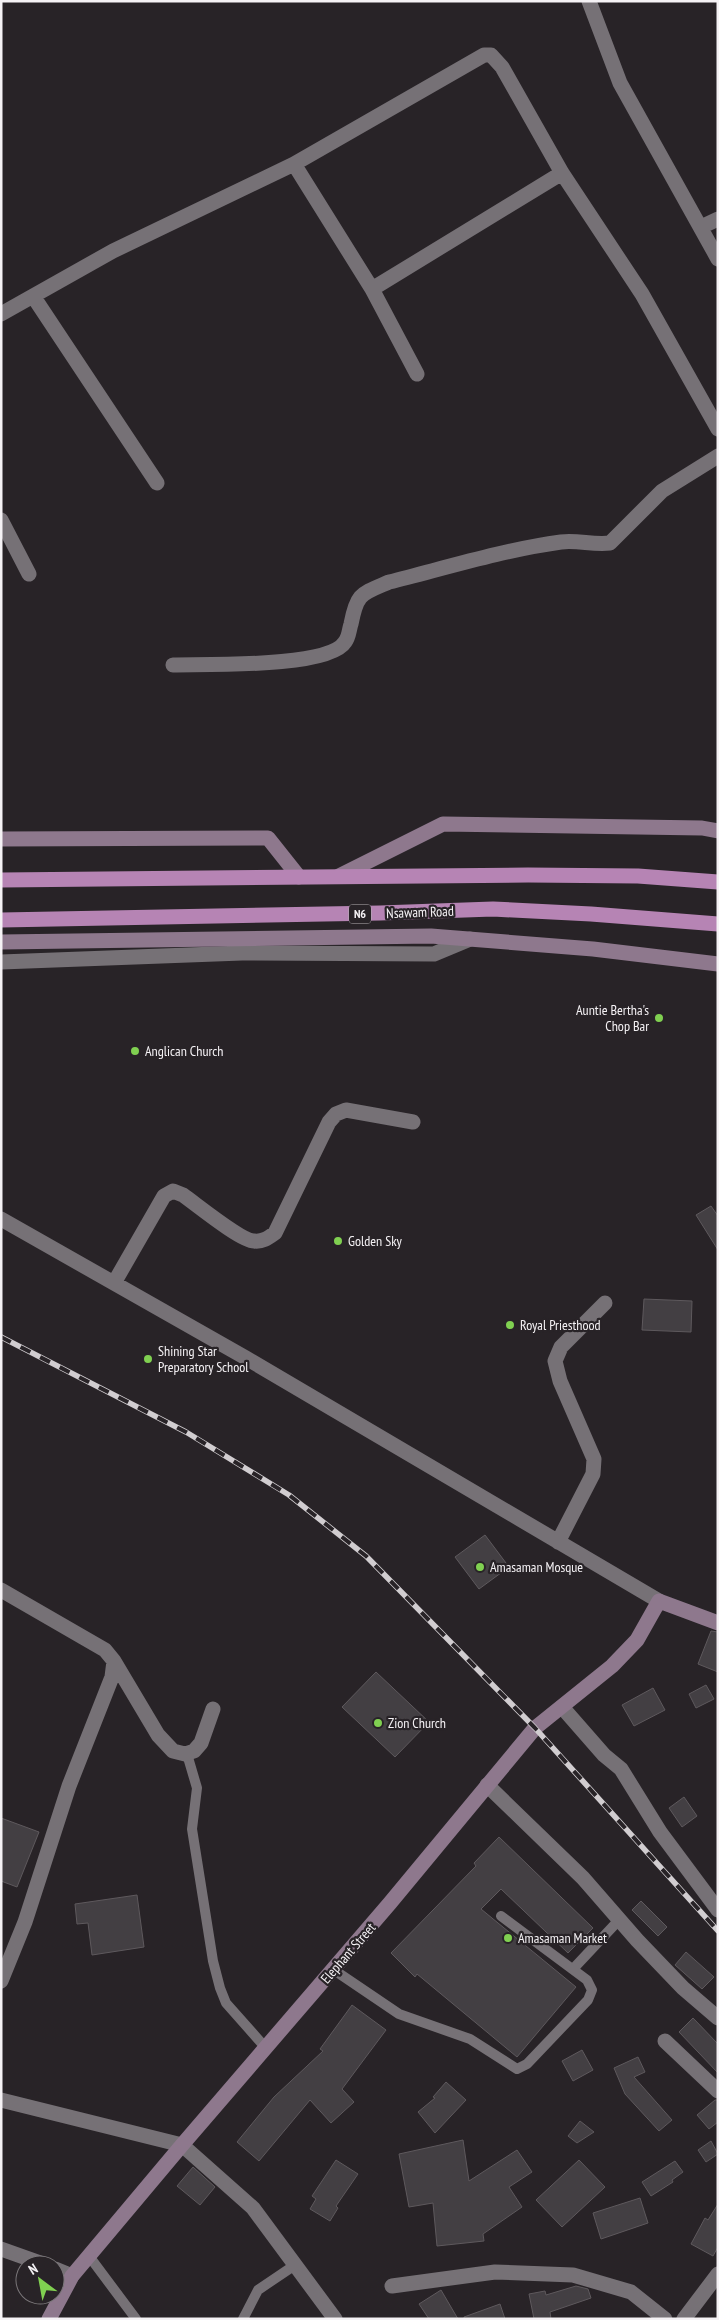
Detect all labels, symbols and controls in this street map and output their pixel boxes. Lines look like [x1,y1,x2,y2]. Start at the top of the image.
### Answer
street label: Nsawam Road [386,902,454,922]
road number: N6 [349,904,371,924]
place label: Auntie Bertha's Chop Bar [576,1001,649,1035]
marker: Auntie Bertha's Chop Bar [653,1012,665,1024]
place label: Anglican Church [145,1042,223,1060]
marker: Anglican Church [129,1045,141,1057]
place label: Golden Sky [348,1232,403,1250]
marker: Golden Sky [332,1235,344,1247]
place label: Royal Priesthood [520,1316,601,1334]
marker: Royal Priesthood [504,1319,516,1331]
place label: Shining Star Preparatory School [158,1342,249,1376]
marker: Shining Star Preparatory School [142,1353,154,1365]
place label: Amasaman Mosque [490,1558,583,1576]
marker: Amasaman Mosque [474,1561,486,1573]
place label: Zion Church [388,1714,446,1732]
marker: Zion Church [372,1717,384,1729]
street label: Elephant Street [317,1919,379,1987]
place label: Amasaman Market [518,1929,607,1947]
marker: Amasaman Market [502,1932,514,1944]
north arrow [15,2255,65,2305]
text: N [25,2259,41,2279]

